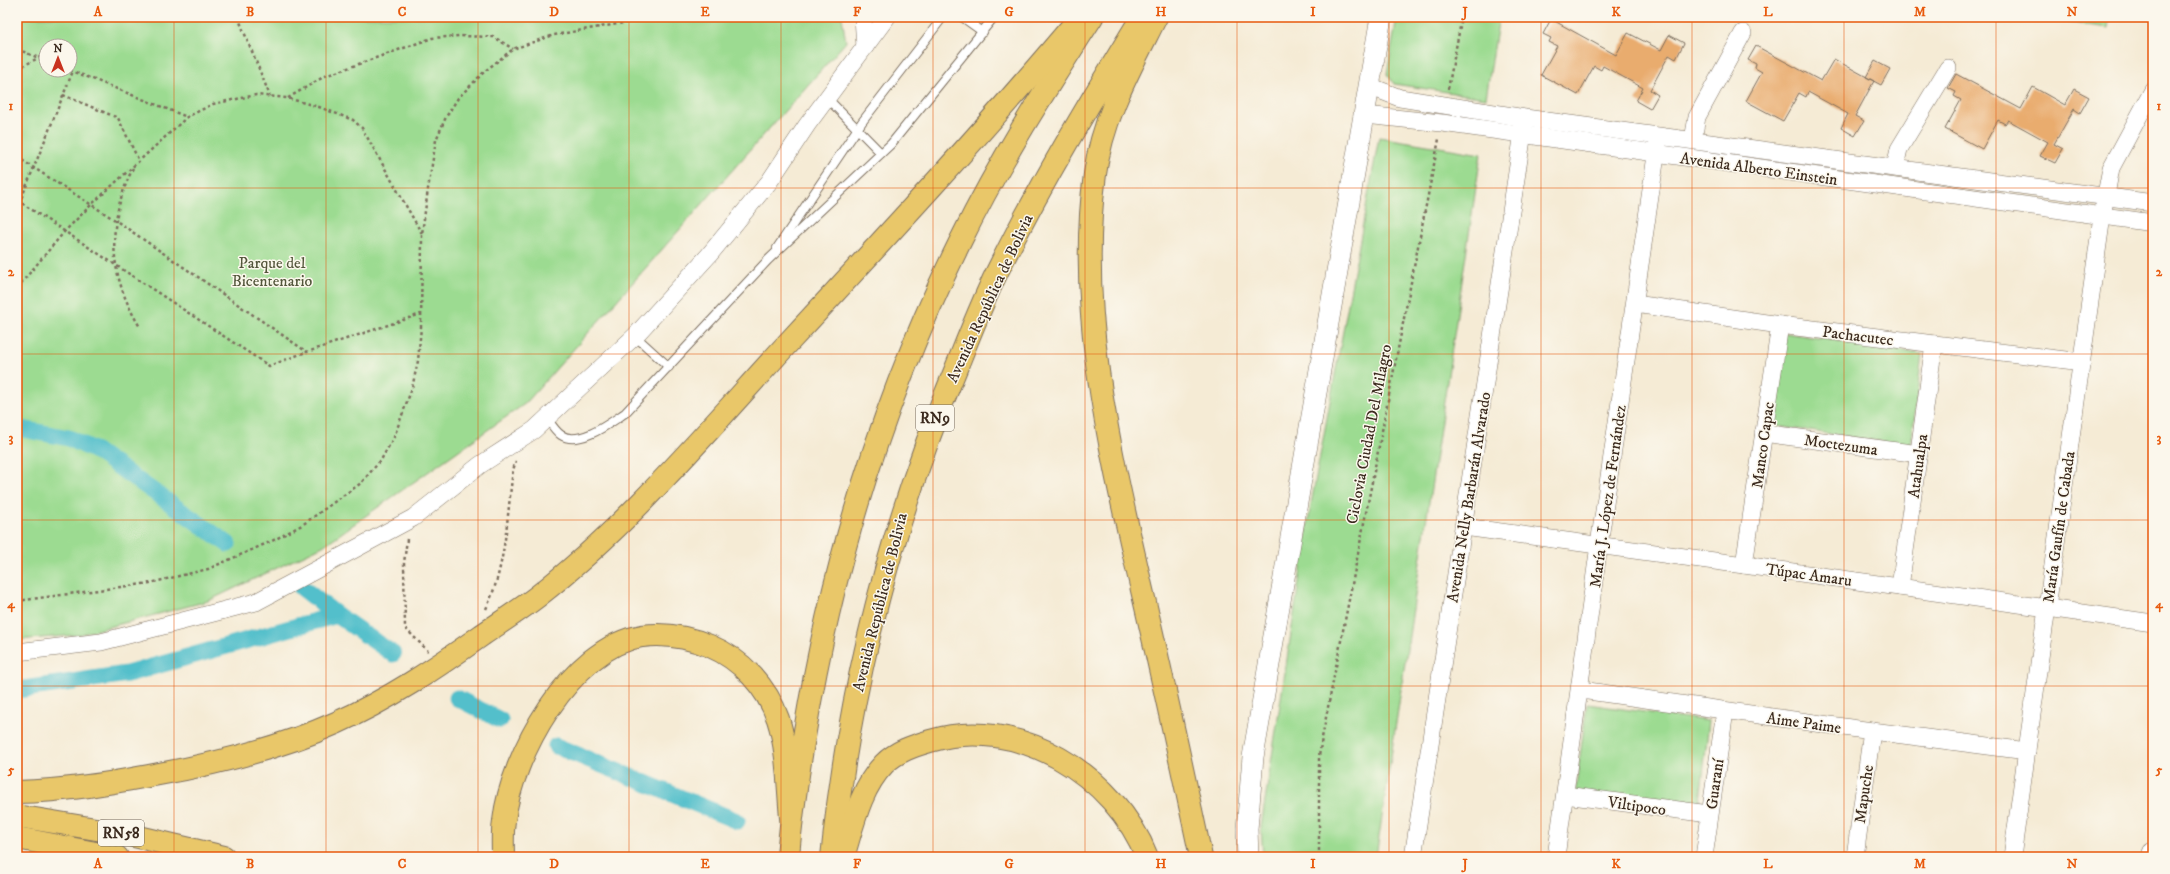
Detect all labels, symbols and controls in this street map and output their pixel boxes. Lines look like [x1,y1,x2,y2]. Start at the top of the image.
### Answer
text: A [93,4,103,20]
text: B [246,4,254,20]
text: C [398,4,407,20]
text: D [549,4,559,20]
text: E [700,4,710,20]
text: F [853,4,862,20]
text: G [1004,4,1014,20]
text: H [1156,4,1167,20]
text: I [1310,4,1316,20]
text: J [1460,4,1468,21]
text: K [1611,4,1621,20]
text: L [1763,4,1773,20]
text: M [1914,4,1926,20]
text: N [2067,4,2078,20]
north arrow [38,38,78,78]
text: N [53,42,63,56]
text: 1 [9,98,14,114]
text: 1 [2157,98,2162,114]
street label: Avenida Alberto Einstein [1679,148,1840,190]
street label: Avenida República de Bolivia [942,211,1038,386]
park label: Parque del Bicentenario [232,253,313,291]
text: 2 [8,264,15,280]
text: 2 [2156,264,2163,280]
street label: Pachacutec [1821,322,1895,350]
street label: Ciclovia Ciudad Del Milagro [1342,342,1396,526]
street label: Avenida Nelly Barbarán Alvarado [1442,390,1496,604]
street label: Manco Capac [1747,401,1779,490]
street label: María J. López de Fernández [1585,403,1631,589]
road number: RN9 [916,405,954,431]
text: 3 [9,430,14,446]
street label: Moctezuma [1803,430,1879,460]
text: 3 [2157,430,2162,446]
street label: Atahualpa [1904,433,1932,499]
street label: María Gaufín de Cabada [2038,450,2080,604]
street label: Avenida República de Bolivia [848,511,912,694]
street label: Túpac Amaru [1765,559,1853,591]
text: 4 [6,596,15,613]
text: 4 [2154,596,2163,613]
street label: Aime Paime [1765,708,1843,738]
street label: Guaraní [1702,757,1729,811]
text: 5 [7,762,15,778]
text: 5 [2155,762,2163,778]
street label: Mapuche [1850,763,1878,825]
street label: Viltipoco [1605,792,1667,820]
road number: RN58 [98,820,144,846]
text: A [93,856,103,872]
text: B [246,856,254,872]
text: C [398,856,407,872]
text: D [549,856,559,872]
text: E [700,856,710,872]
text: F [853,856,862,872]
text: G [1004,856,1014,872]
text: H [1156,856,1167,872]
text: I [1310,856,1316,872]
text: J [1460,856,1468,873]
text: K [1611,856,1621,872]
text: L [1763,856,1773,872]
text: M [1914,856,1926,872]
text: N [2067,856,2078,872]

